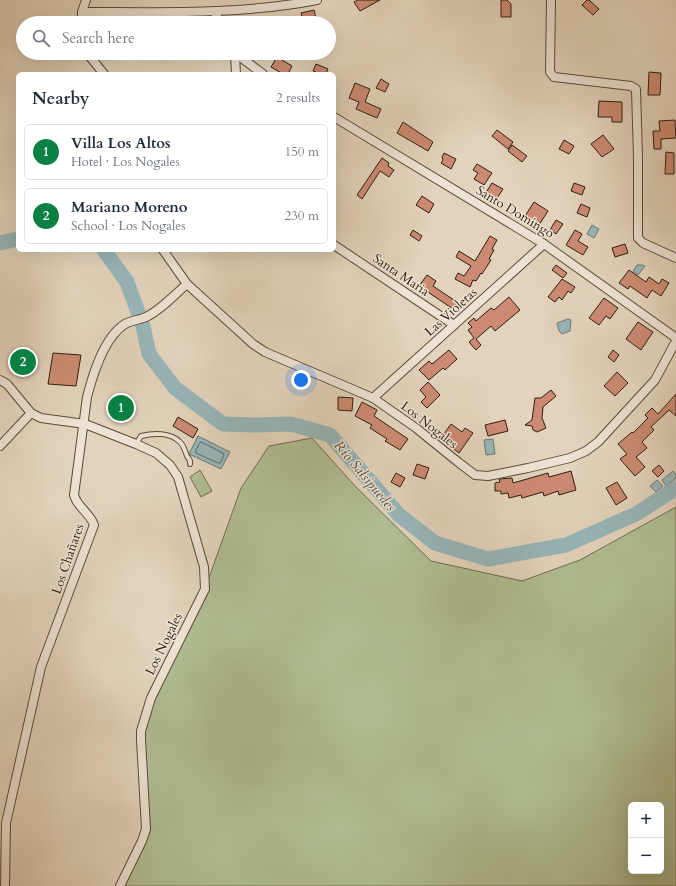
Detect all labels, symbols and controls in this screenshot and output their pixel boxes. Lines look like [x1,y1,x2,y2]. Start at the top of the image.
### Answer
search box [16,16,336,60]
icon: search [30,27,52,49]
text: Search here [62,28,135,48]
text: Nearby [32,87,89,110]
text: 2 results [276,89,320,107]
text: Villa Los Altos [71,133,171,153]
text: 1 [43,143,49,161]
text: 150 m [285,143,319,161]
text: Hotel · Los Nogales [71,153,180,171]
street label: Santo Domingo [473,182,557,242]
text: Mariano Moreno [71,197,188,217]
text: 2 [43,207,49,225]
text: 230 m [285,207,319,225]
text: School · Los Nogales [71,217,186,235]
street label: Santa Maria [369,249,433,301]
street label: Las Violetas [421,284,481,340]
pin: 2 [10,347,36,377]
your location [291,370,311,390]
pin: 1 [108,393,134,423]
street label: Los Nogales [397,397,461,453]
water label: Río Salsipuedes [330,437,400,516]
street label: Los Chañares [48,521,88,597]
street label: Los Nogales [141,610,187,678]
map controls [628,802,664,874]
button: + [628,802,664,838]
button: − [628,838,664,874]

